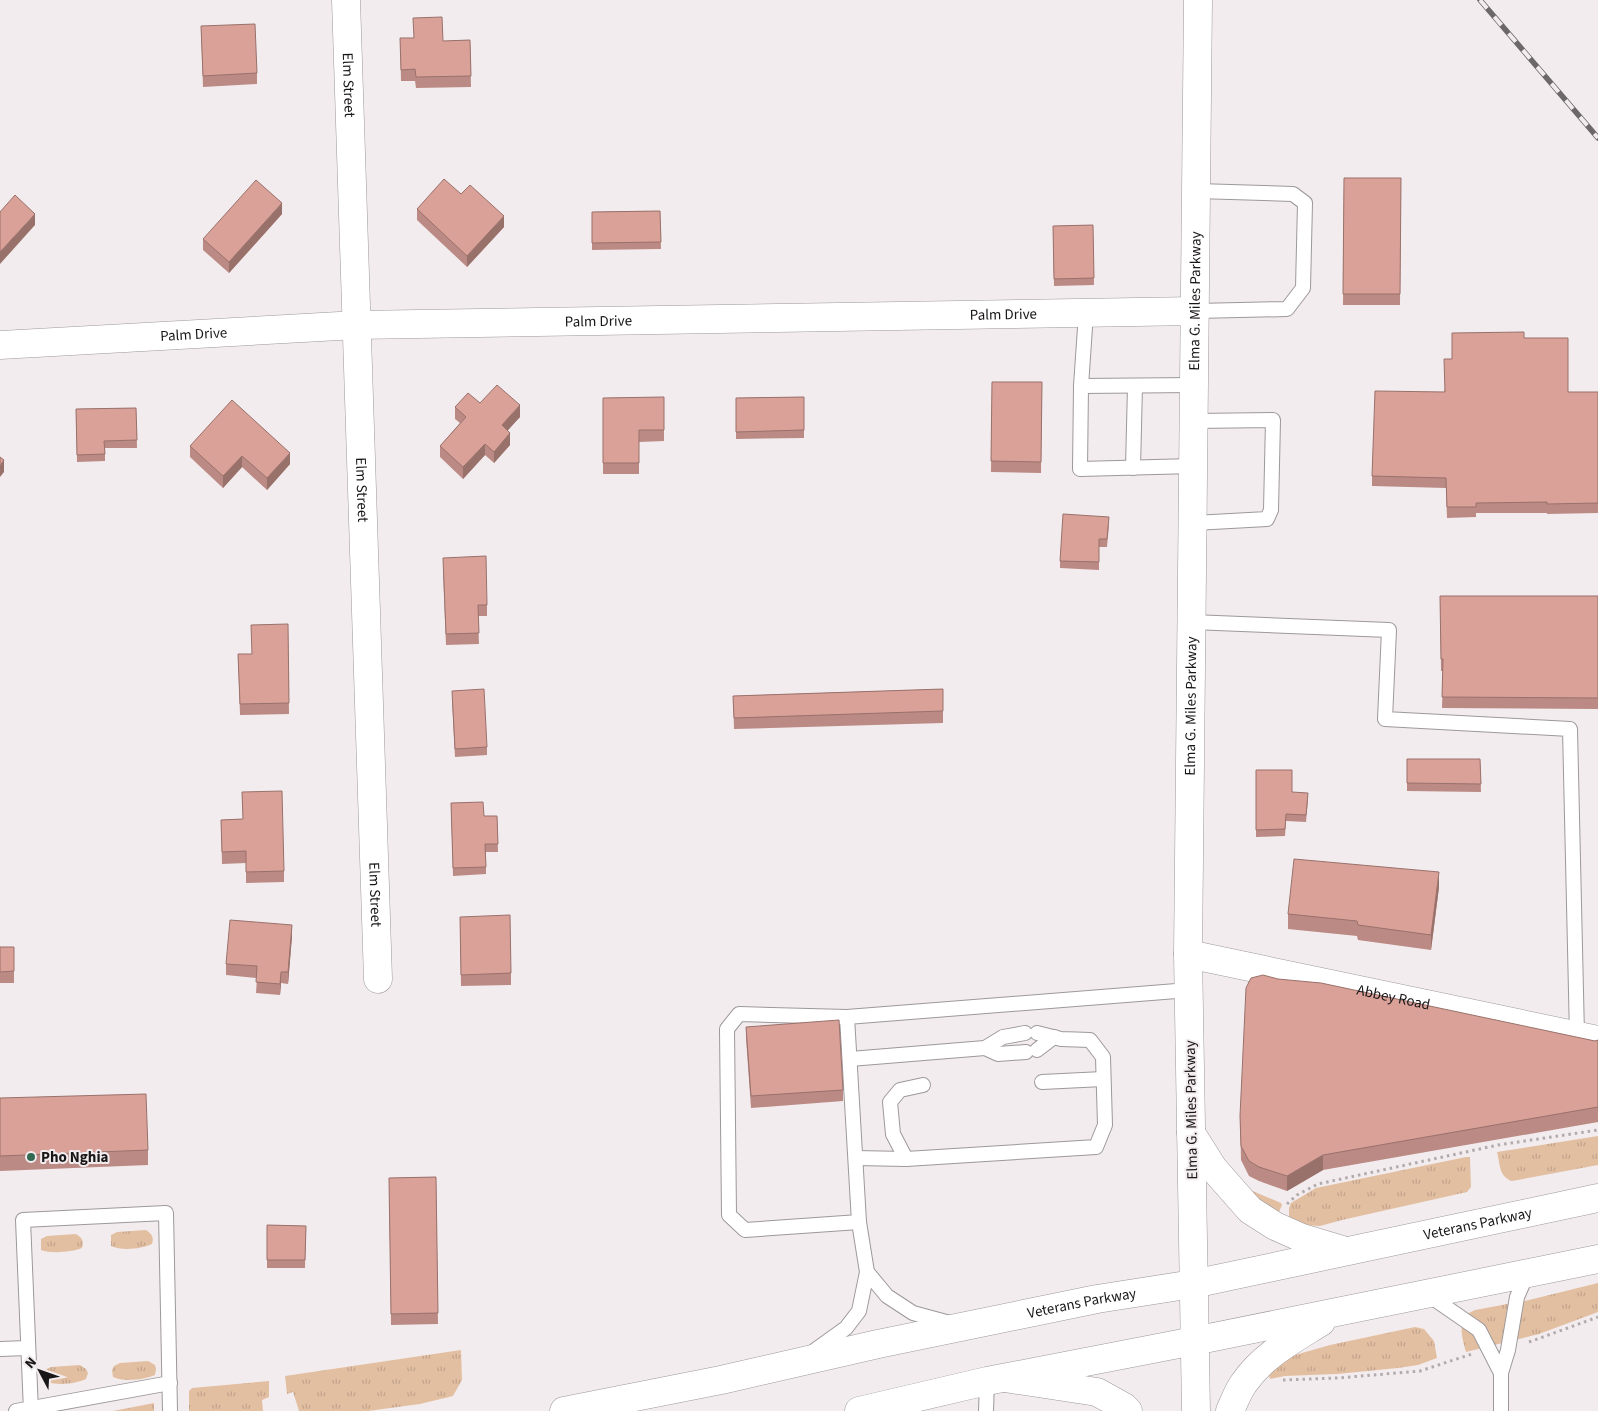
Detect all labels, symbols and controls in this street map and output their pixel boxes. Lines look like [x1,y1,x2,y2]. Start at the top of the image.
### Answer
street label: Elm Street [337,52,360,118]
street label: Elma G. Miles Parkway [1184,231,1207,371]
street label: Palm Drive [970,304,1037,326]
street label: Palm Drive [565,310,632,333]
street label: Palm Drive [160,322,228,347]
street label: Elm Street [350,457,373,522]
street label: Elma G. Miles Parkway [1180,636,1202,776]
street label: Elm Street [363,862,386,927]
street label: Abbey Road [1355,980,1432,1016]
street label: Elma G. Miles Parkway [1180,1040,1203,1180]
place label: Pho Nghia [41,1147,109,1168]
marker: Pho Nghia [25,1151,37,1163]
street label: Veterans Parkway [1422,1202,1534,1246]
street label: Veterans Parkway [1026,1283,1138,1324]
north arrow [15,1346,65,1396]
text: N [20,1353,42,1373]

